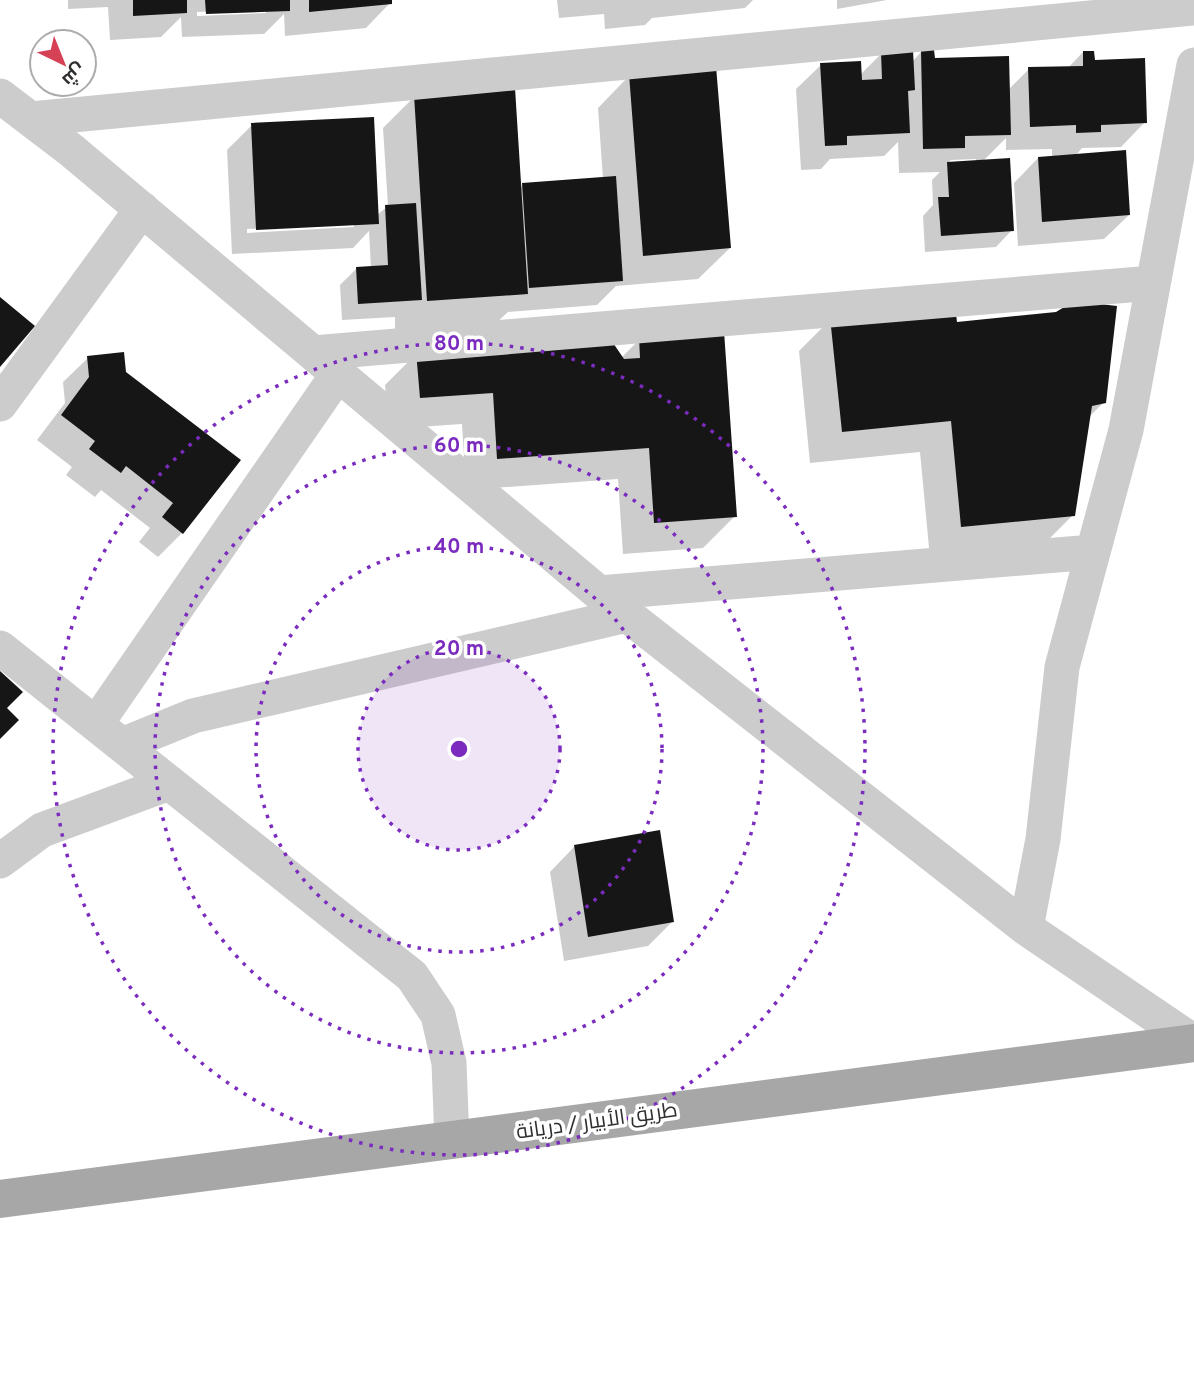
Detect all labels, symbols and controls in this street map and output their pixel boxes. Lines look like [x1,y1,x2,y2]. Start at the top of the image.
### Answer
north arrow [28,28,98,98]
text: ش [56,57,90,91]
text: 80 m [434,331,484,358]
text: 60 m [434,433,484,460]
text: 40 m [434,534,484,561]
text: 20 m [434,636,484,663]
centre of rings [447,737,471,761]
street label: طريق الأبيار / دريانة [515,1097,679,1147]

